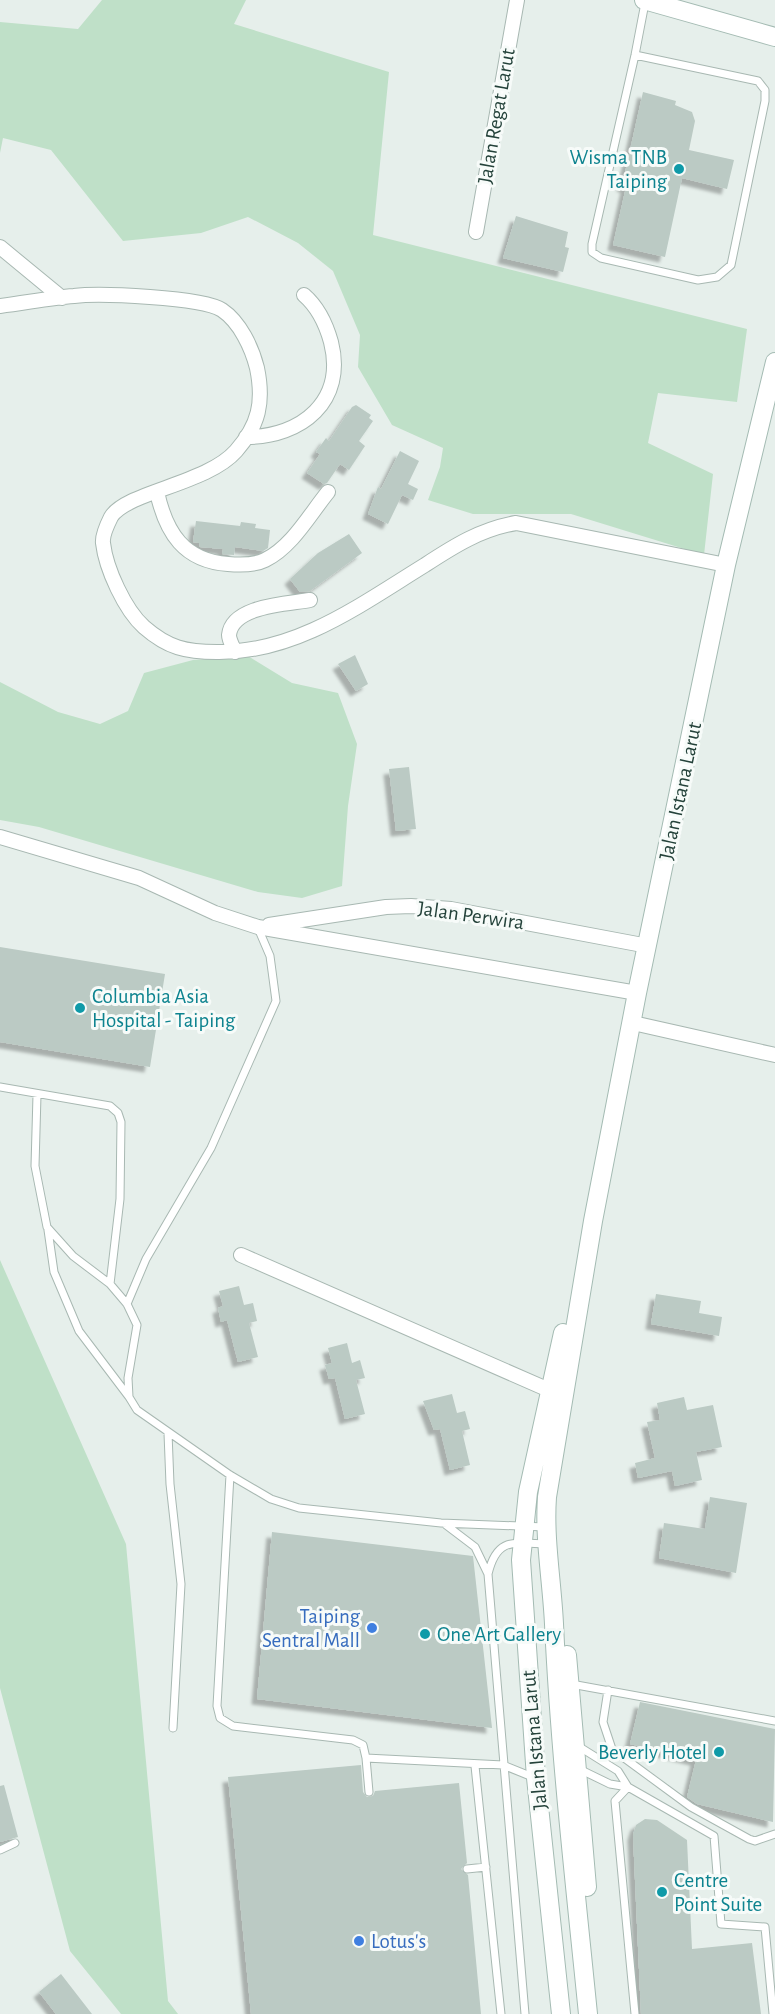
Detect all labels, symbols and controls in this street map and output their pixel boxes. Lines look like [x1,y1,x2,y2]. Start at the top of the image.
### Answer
street label: Jalan Regat Larut [474,46,519,186]
place label: Wisma TNB Taiping [570,147,668,192]
marker: Wisma TNB Taiping [672,162,686,176]
street label: Jalan Istana Larut [656,720,705,862]
street label: Jalan Perwira [416,898,526,933]
place label: Columbia Asia Hospital - Taiping [92,986,236,1031]
marker: Columbia Asia Hospital - Taiping [73,1001,87,1015]
place label: Taiping Sentral Mall [262,1606,361,1651]
marker: Taiping Sentral Mall [365,1621,379,1635]
place label: One Art Gallery [437,1624,561,1645]
marker: One Art Gallery [418,1627,432,1641]
street label: Jalan Istana Larut [518,1669,551,1811]
place label: Beverly Hotel [598,1742,707,1763]
marker: Beverly Hotel [712,1745,726,1759]
place label: Centre Point Suite [674,1870,762,1915]
marker: Centre Point Suite [655,1885,669,1899]
place label: Lotus's [371,1931,426,1952]
marker: Lotus's [352,1934,366,1948]

